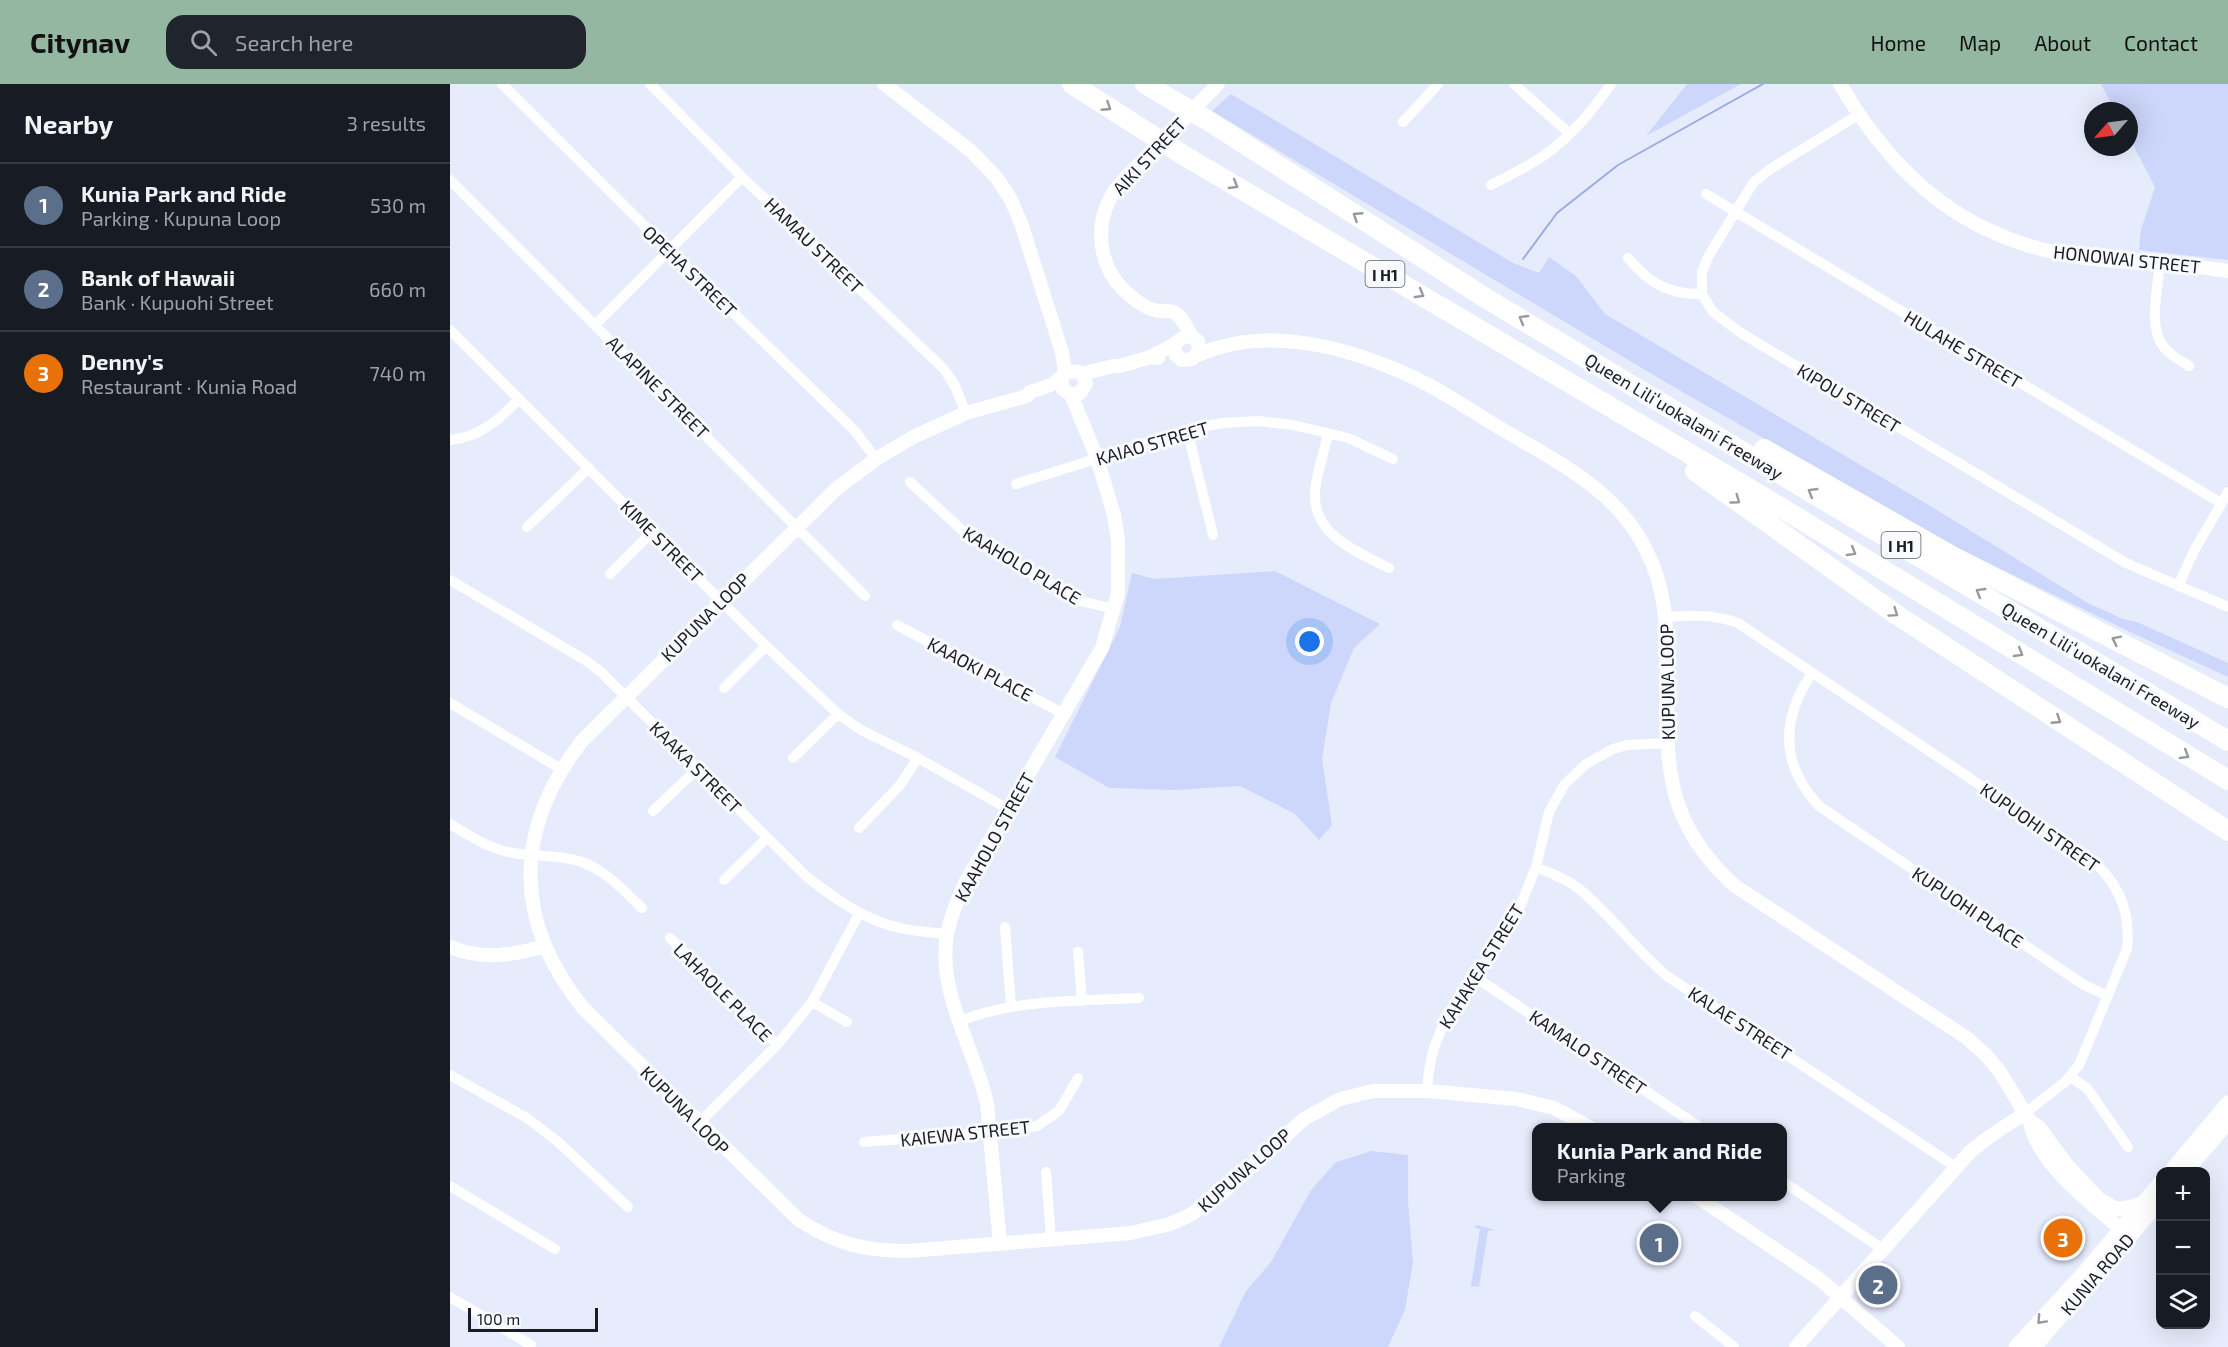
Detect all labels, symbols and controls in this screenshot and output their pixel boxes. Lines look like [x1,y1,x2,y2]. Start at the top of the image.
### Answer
search box [166,15,586,69]
text: Citynav [30,25,130,59]
icon: search [187,26,220,59]
text: Search here [235,29,353,55]
text: Home [1870,30,1926,55]
text: Map [1959,30,2001,55]
text: About [2034,30,2091,55]
text: Contact [2124,30,2198,55]
one-way arrow [1101,100,1112,111]
north arrow [2084,102,2138,156]
text: Nearby [24,108,113,139]
text: 3 results [347,111,426,135]
street label: AIKI STREET [1108,112,1191,199]
one-way arrow [1228,178,1238,189]
text: Kunia Park and Ride [81,180,286,206]
street label: HAMAU STREET [760,192,868,298]
text: 1 [39,193,48,217]
text: 530 m [370,193,426,217]
text: Parking · Kupuna Loop [81,206,281,230]
one-way arrow [1353,212,1364,223]
street label: OPEHA STREET [639,221,742,322]
street label: HONOWAI STREET [2052,240,2202,278]
road number: I H1 [1366,261,1404,287]
text: Bank of Hawaii [81,264,235,290]
text: 2 [38,277,49,301]
text: 660 m [369,277,426,301]
one-way arrow [1414,287,1424,299]
text: Bank · Kupuohi Street [81,290,274,314]
street label: HULAHE STREET [1900,305,2026,393]
one-way arrow [1519,315,1529,327]
street label: ALAPINE STREET [602,331,714,443]
text: Denny's [81,348,164,374]
street label: Queen Liliʻuokalani Freeway [1581,348,1787,484]
street label: KIPOU STREET [1793,359,1905,438]
text: 3 [38,361,49,385]
text: 740 m [369,361,426,385]
text: Restaurant · Kunia Road [81,374,297,398]
street label: KAIAO STREET [1093,416,1211,470]
one-way arrow [1808,488,1818,500]
one-way arrow [1729,493,1740,504]
street label: KIME STREET [616,495,708,587]
street label: KAAHOLO PLACE [959,521,1085,609]
road number: I H1 [1882,532,1920,558]
one-way arrow [1846,544,1856,556]
street label: KUPUNA LOOP [656,568,754,666]
one-way arrow [1976,588,1986,600]
street label: Queen Liliʻuokalani Freeway [1998,597,2204,733]
one-way arrow [1888,606,1899,617]
street label: KUPUNA LOOP [1655,624,1679,740]
your location [1295,627,1324,656]
street label: KAAOKI PLACE [924,632,1036,706]
one-way arrow [2112,636,2122,647]
one-way arrow [2013,646,2023,658]
one-way arrow [2051,713,2062,724]
street label: KAAKA STREET [646,717,747,818]
one-way arrow [2179,747,2189,759]
street label: KAAHOLO STREET [949,768,1039,905]
street label: KUPUOHI STREET [1976,778,2104,877]
street label: KUPUOHI PLACE [1908,862,2028,952]
street label: KAHAKEA STREET [1434,899,1528,1032]
street label: LAHAOLE PLACE [669,938,777,1046]
street label: KALAE STREET [1684,981,1796,1065]
street label: KAMALO STREET [1525,1005,1651,1099]
street label: KUPUNA LOOP [636,1061,734,1159]
street label: KAIEWA STREET [899,1115,1032,1151]
popup [1532,1123,1787,1201]
street label: KUPUNA LOOP [1193,1124,1295,1216]
text: Kunia Park and Ride [1557,1137,1762,1163]
text: Parking [1557,1163,1625,1187]
map controls [2156,1167,2210,1329]
button: + [2156,1167,2210,1221]
pin: 3 [2044,1216,2082,1260]
pin: 1 [1640,1220,1678,1266]
button: − [2156,1221,2210,1275]
street label: KUNIA ROAD [2056,1229,2138,1319]
pin: 2 [1858,1262,1898,1308]
button: layers [2156,1275,2210,1329]
scale bar [468,1305,598,1332]
text: 100 m [477,1309,520,1328]
one-way arrow [2037,1313,2048,1324]

